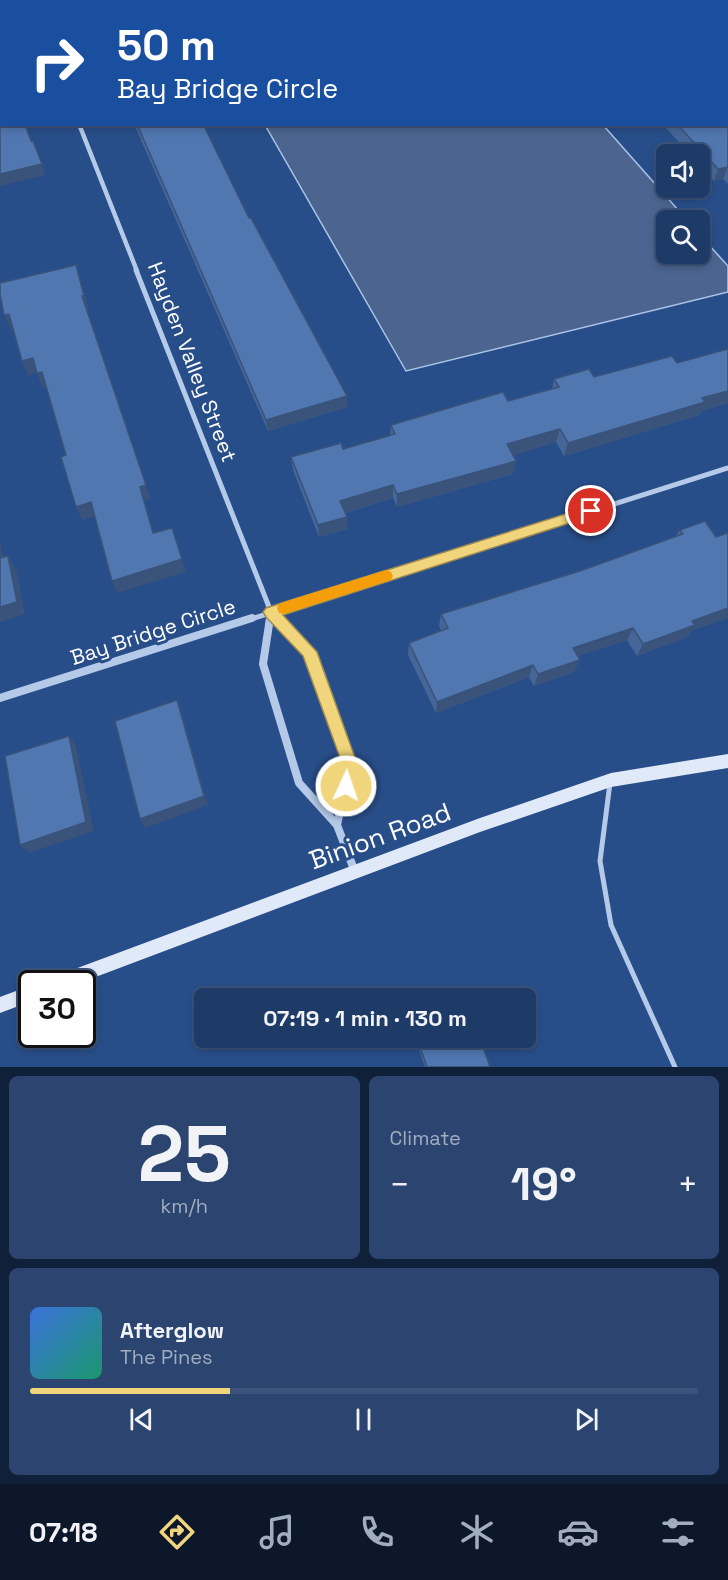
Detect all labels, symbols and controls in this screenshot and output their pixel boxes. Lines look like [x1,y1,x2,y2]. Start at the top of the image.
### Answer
text: 50 m [117,19,216,72]
icon: right [18,24,96,102]
text: Bay Bridge Circle [117,71,338,106]
map controls [656,144,710,264]
button: sound [656,144,710,198]
button: search [656,210,710,264]
street label: Hayden Valley Street [142,258,243,466]
pin [565,485,616,536]
icon: arrive [574,494,607,527]
street label: Bay Bridge Circle [67,592,239,671]
position arrow [314,754,378,818]
street label: Binion Road [304,795,456,877]
speed limit sign: 30 [18,970,96,1048]
text: 07:19 · 1 min · 130 m [263,1004,467,1032]
text: 25 [138,1104,231,1204]
text: Climate [390,1125,461,1151]
text: 19° [511,1156,577,1213]
text: − [390,1164,410,1206]
text: + [678,1164,698,1206]
text: km/h [160,1193,208,1219]
text: Afterglow [120,1316,224,1344]
text: The Pines [120,1344,213,1370]
icon: previous [125,1403,158,1436]
icon: pause [347,1403,380,1436]
icon: next [570,1403,603,1436]
icon: directions [156,1511,198,1553]
icon: music [256,1511,298,1553]
icon: phone [356,1511,398,1553]
icon: climate [456,1511,498,1553]
icon: car [557,1511,599,1553]
icon: filters [657,1511,699,1553]
text: 07:18 [29,1515,97,1550]

